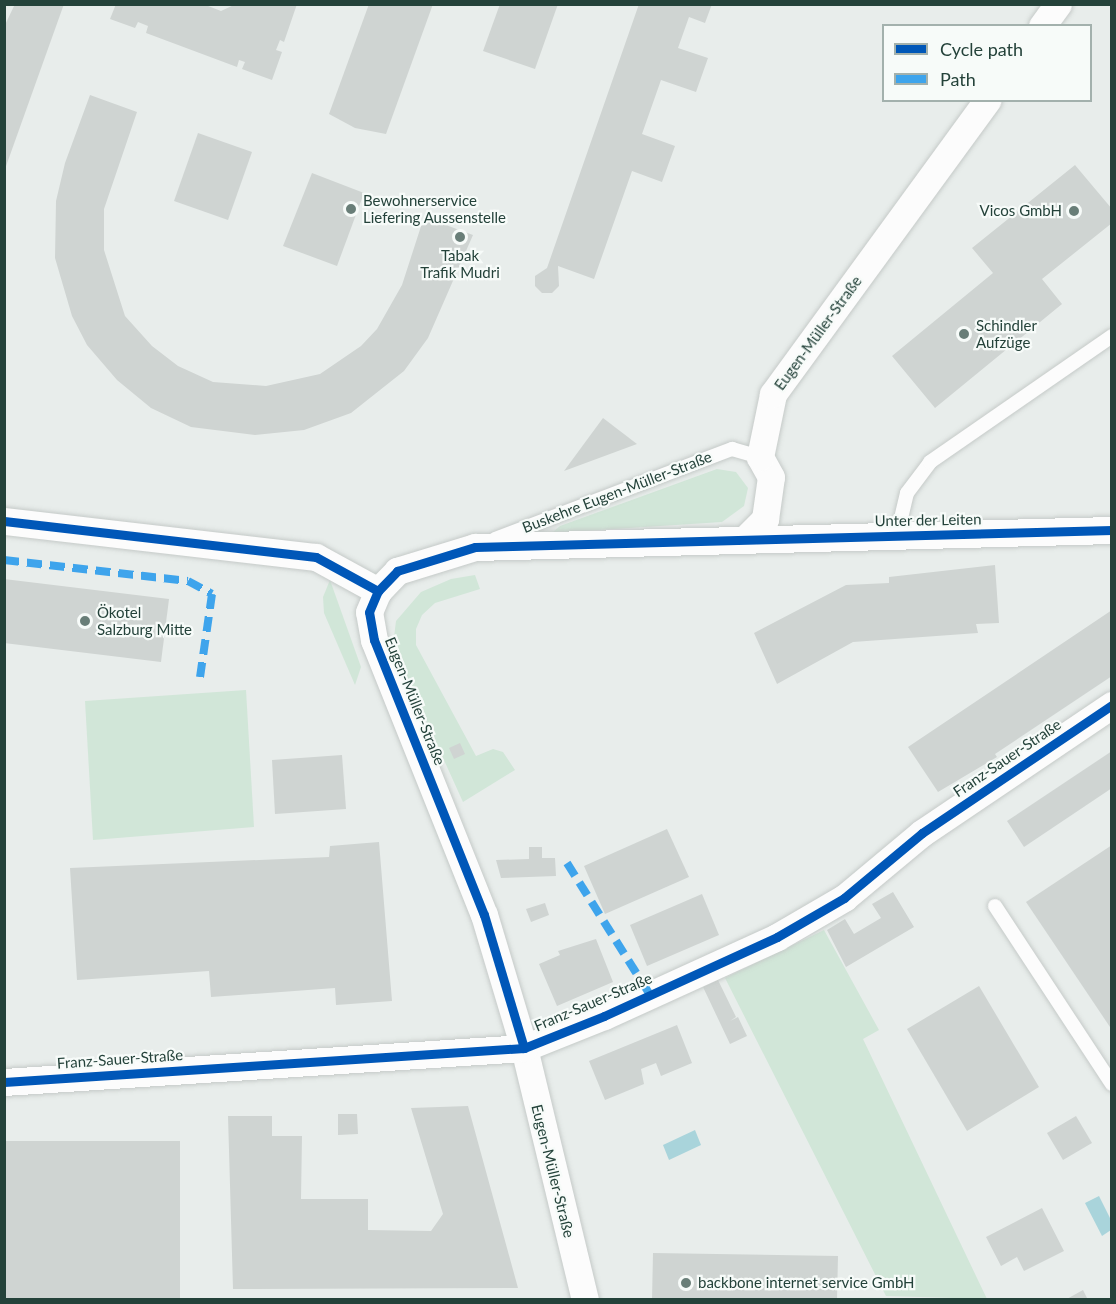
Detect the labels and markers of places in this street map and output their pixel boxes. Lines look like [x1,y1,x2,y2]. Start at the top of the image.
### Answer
place label: Bewohnerservice Liefering Aussenstelle [363,191,507,226]
marker: Bewohnerservice Liefering Aussenstelle [344,202,358,216]
place label: Vicos GmbH [980,202,1062,220]
marker: Vicos GmbH [1067,204,1081,218]
marker: Tabak Trafik Mudri [453,230,467,244]
place label: Tabak Trafik Mudri [420,246,500,281]
place label: Schindler Aufzüge [976,316,1037,351]
marker: Schindler Aufzüge [957,327,971,341]
place label: Ökotel Salzburg Mitte [97,603,192,638]
marker: Ökotel Salzburg Mitte [78,614,92,628]
place label: backbone internet service GmbH [698,1274,915,1292]
marker: backbone internet service GmbH [679,1276,693,1290]

